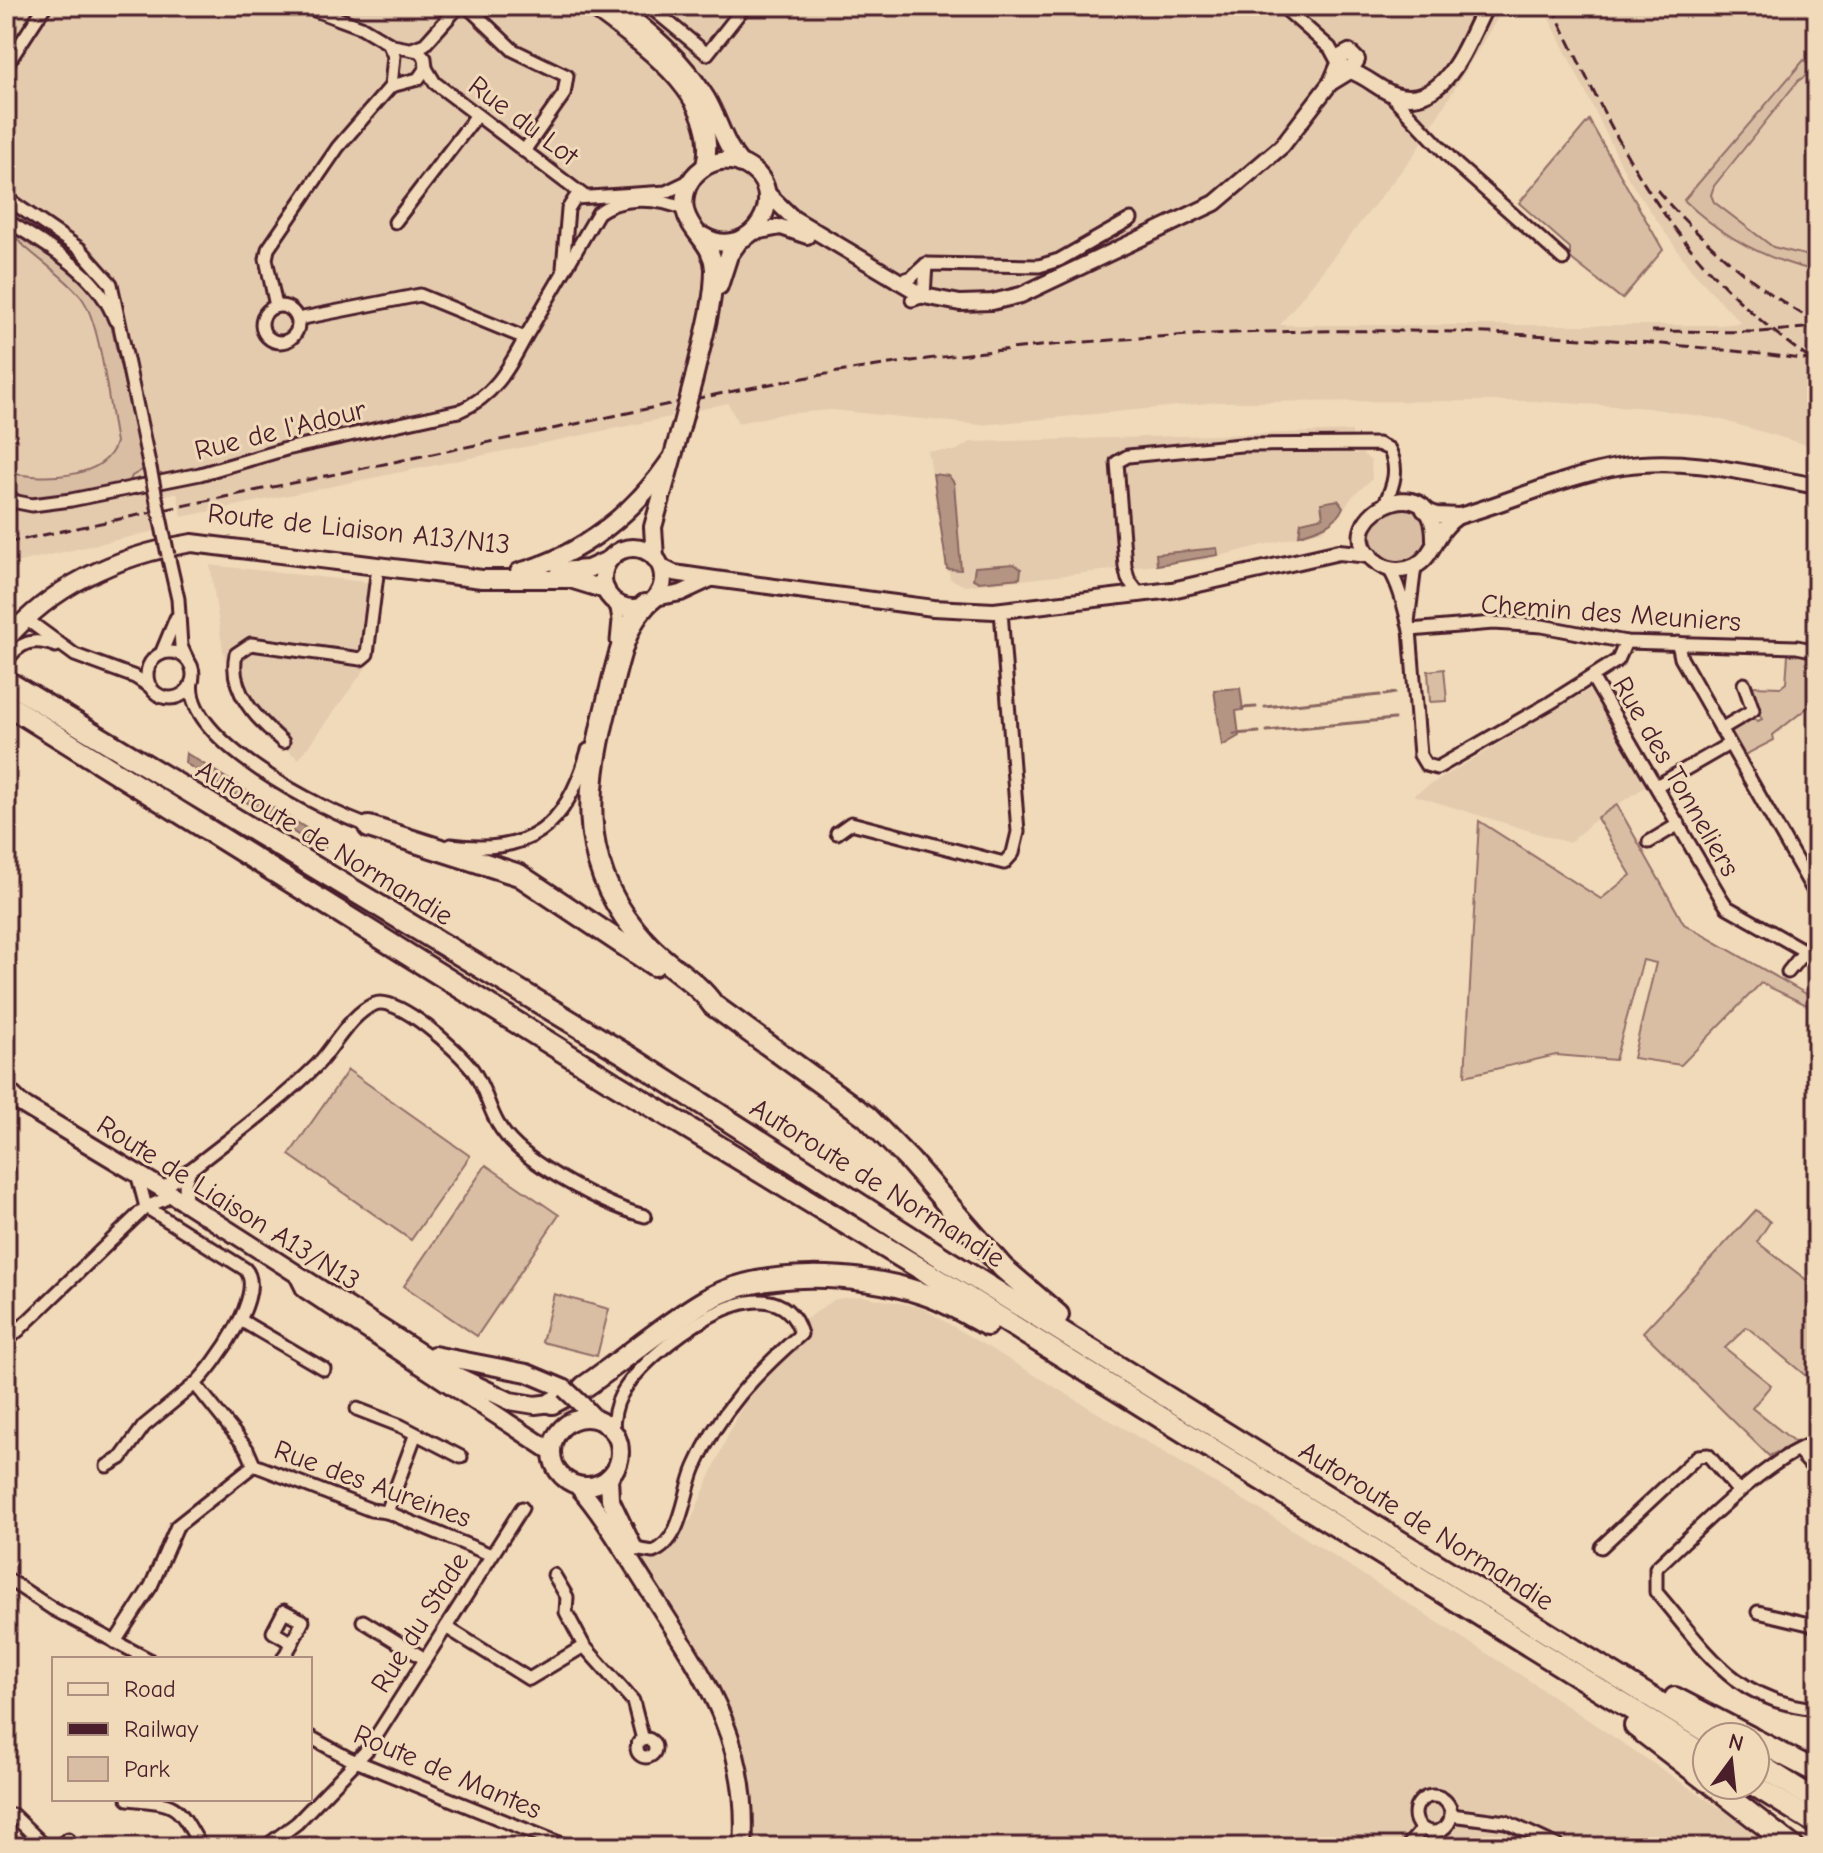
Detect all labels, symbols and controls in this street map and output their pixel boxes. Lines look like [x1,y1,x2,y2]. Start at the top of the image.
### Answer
street label: Rue du Lot [462,69,585,173]
street label: Rue de l'Adour [191,393,369,467]
street label: Route de Liaison A13/N13 [206,497,512,561]
street label: Chemin des Meuniers [1480,588,1742,638]
street label: Rue des Tonneliers [1606,671,1746,882]
street label: Autoroute de Normandie [190,753,459,932]
street label: Autoroute de Normandie [744,1091,1011,1274]
street label: Route de Liaison A13/N13 [91,1109,366,1297]
street label: Rue des Aureines [270,1434,475,1534]
street label: Autoroute de Normandie [1293,1434,1560,1617]
street label: Rue du Stade [364,1547,476,1698]
legend [52,1657,312,1801]
text: Road [124,1675,176,1703]
text: Railway [124,1715,198,1743]
street label: Route de Mantes [349,1718,546,1826]
north arrow [1691,1721,1771,1801]
text: N [1726,1728,1746,1757]
text: Park [124,1755,170,1783]

